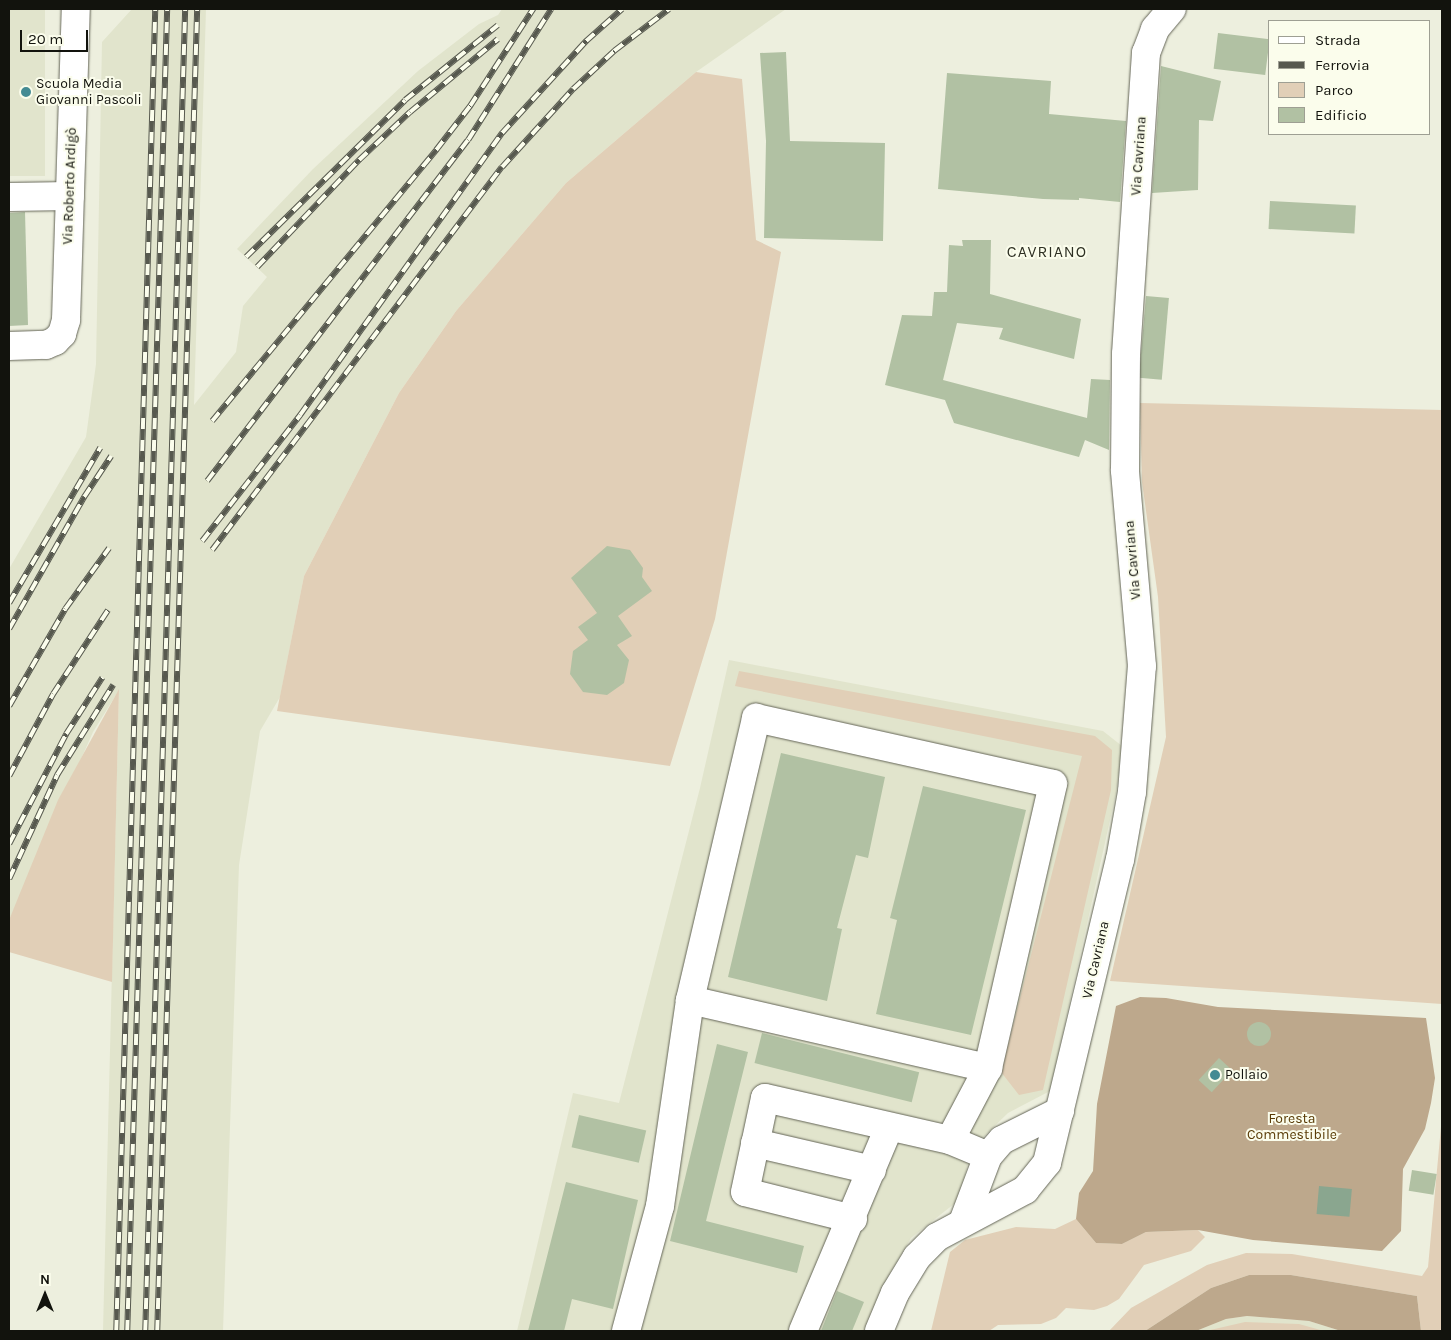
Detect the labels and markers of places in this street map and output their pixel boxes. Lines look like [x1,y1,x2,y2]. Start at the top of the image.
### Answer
place label: Scuola Media Giovanni Pascoli [36,76,142,108]
marker: Scuola Media Giovanni Pascoli [20,86,32,98]
place label: Pollaio [1225,1067,1268,1083]
marker: Pollaio [1209,1069,1221,1081]

